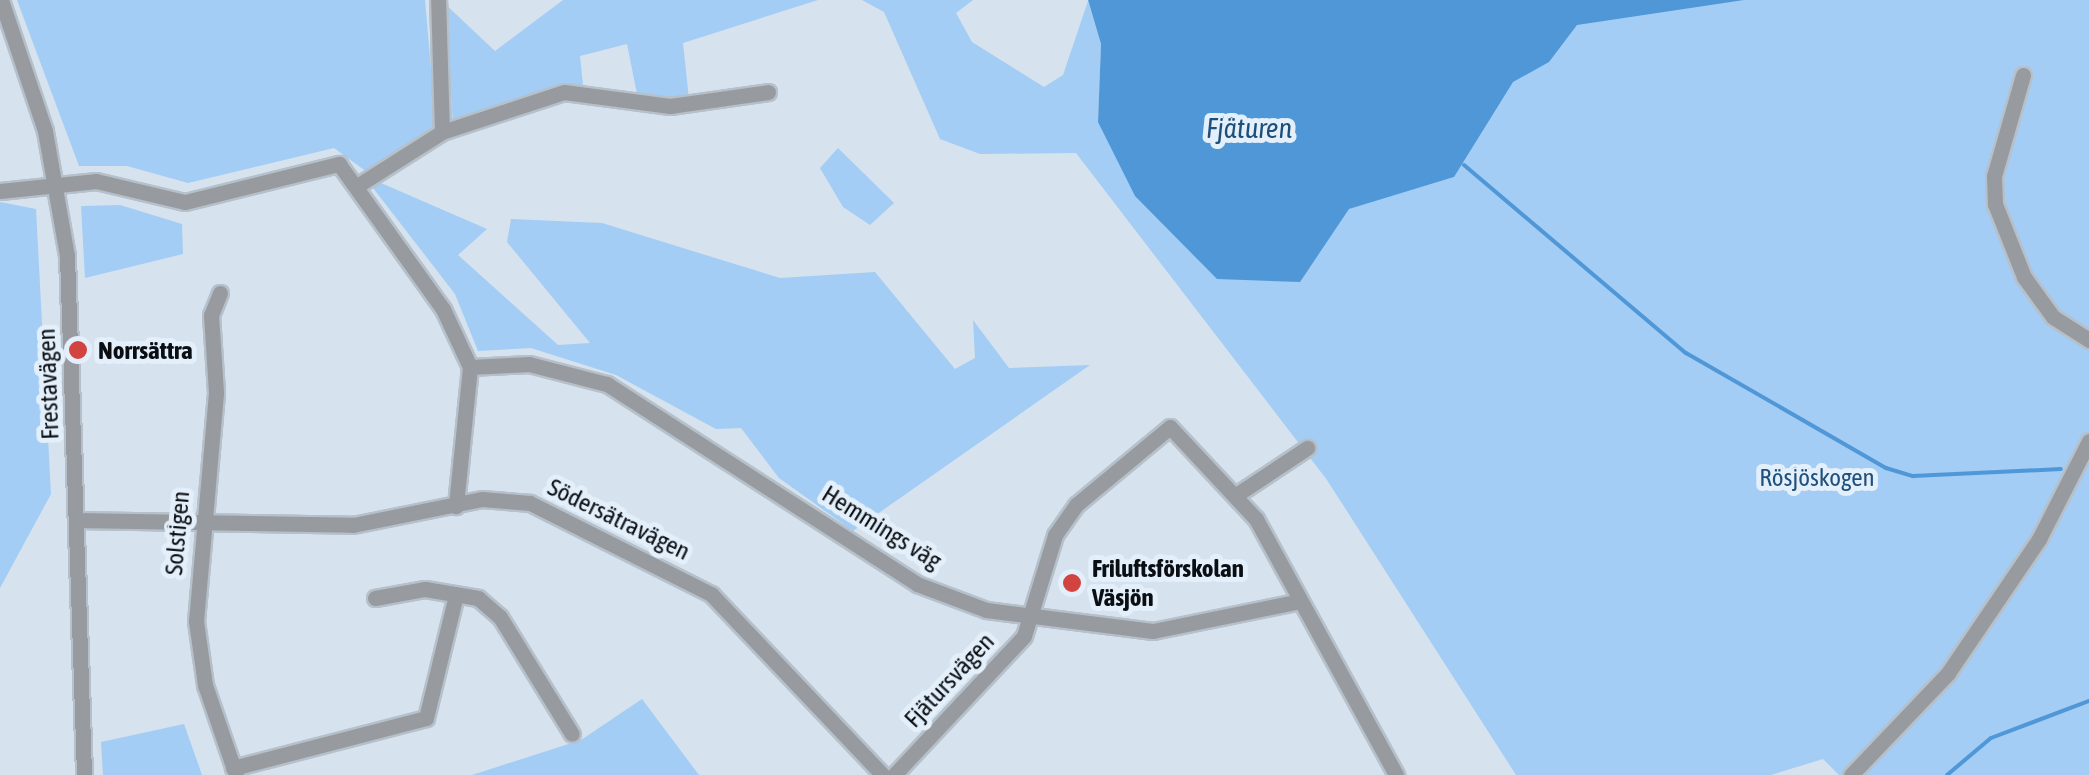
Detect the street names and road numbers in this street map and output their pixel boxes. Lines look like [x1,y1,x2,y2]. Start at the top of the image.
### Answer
street label: Frestavägen [31,328,65,440]
street label: Södersätravägen [543,472,695,566]
street label: Hemmings väg [817,478,947,576]
street label: Solstigen [158,490,196,576]
street label: Fjätursvägen [898,627,1000,733]

